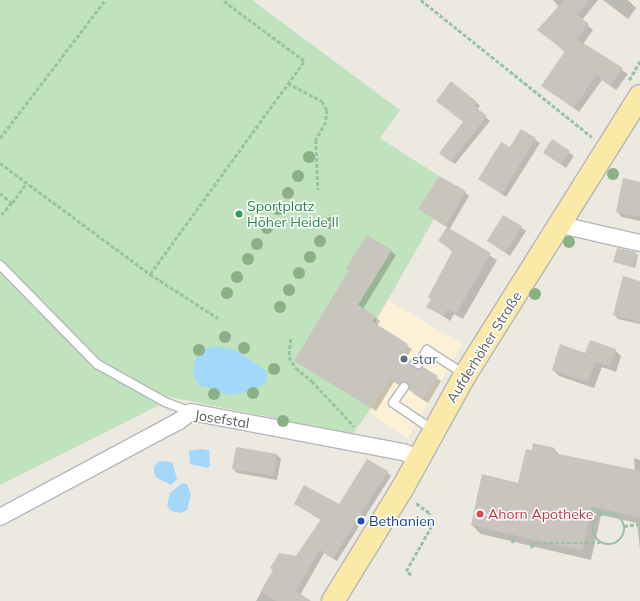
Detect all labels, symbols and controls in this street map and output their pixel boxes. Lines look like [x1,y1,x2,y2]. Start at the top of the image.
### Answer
place label: Sportplatz Höher Heide II [247,198,339,230]
marker: Sportplatz Höher Heide II [234,209,244,219]
street label: Aufderhöher Straße [443,288,525,406]
place label: star [412,351,437,367]
marker: star [399,354,409,364]
street label: Josefstal [193,406,251,432]
place label: Ahorn Apotheke [488,506,593,522]
marker: Ahorn Apotheke [475,509,485,519]
place label: Bethanien [369,513,435,529]
marker: Bethanien [356,516,366,526]

